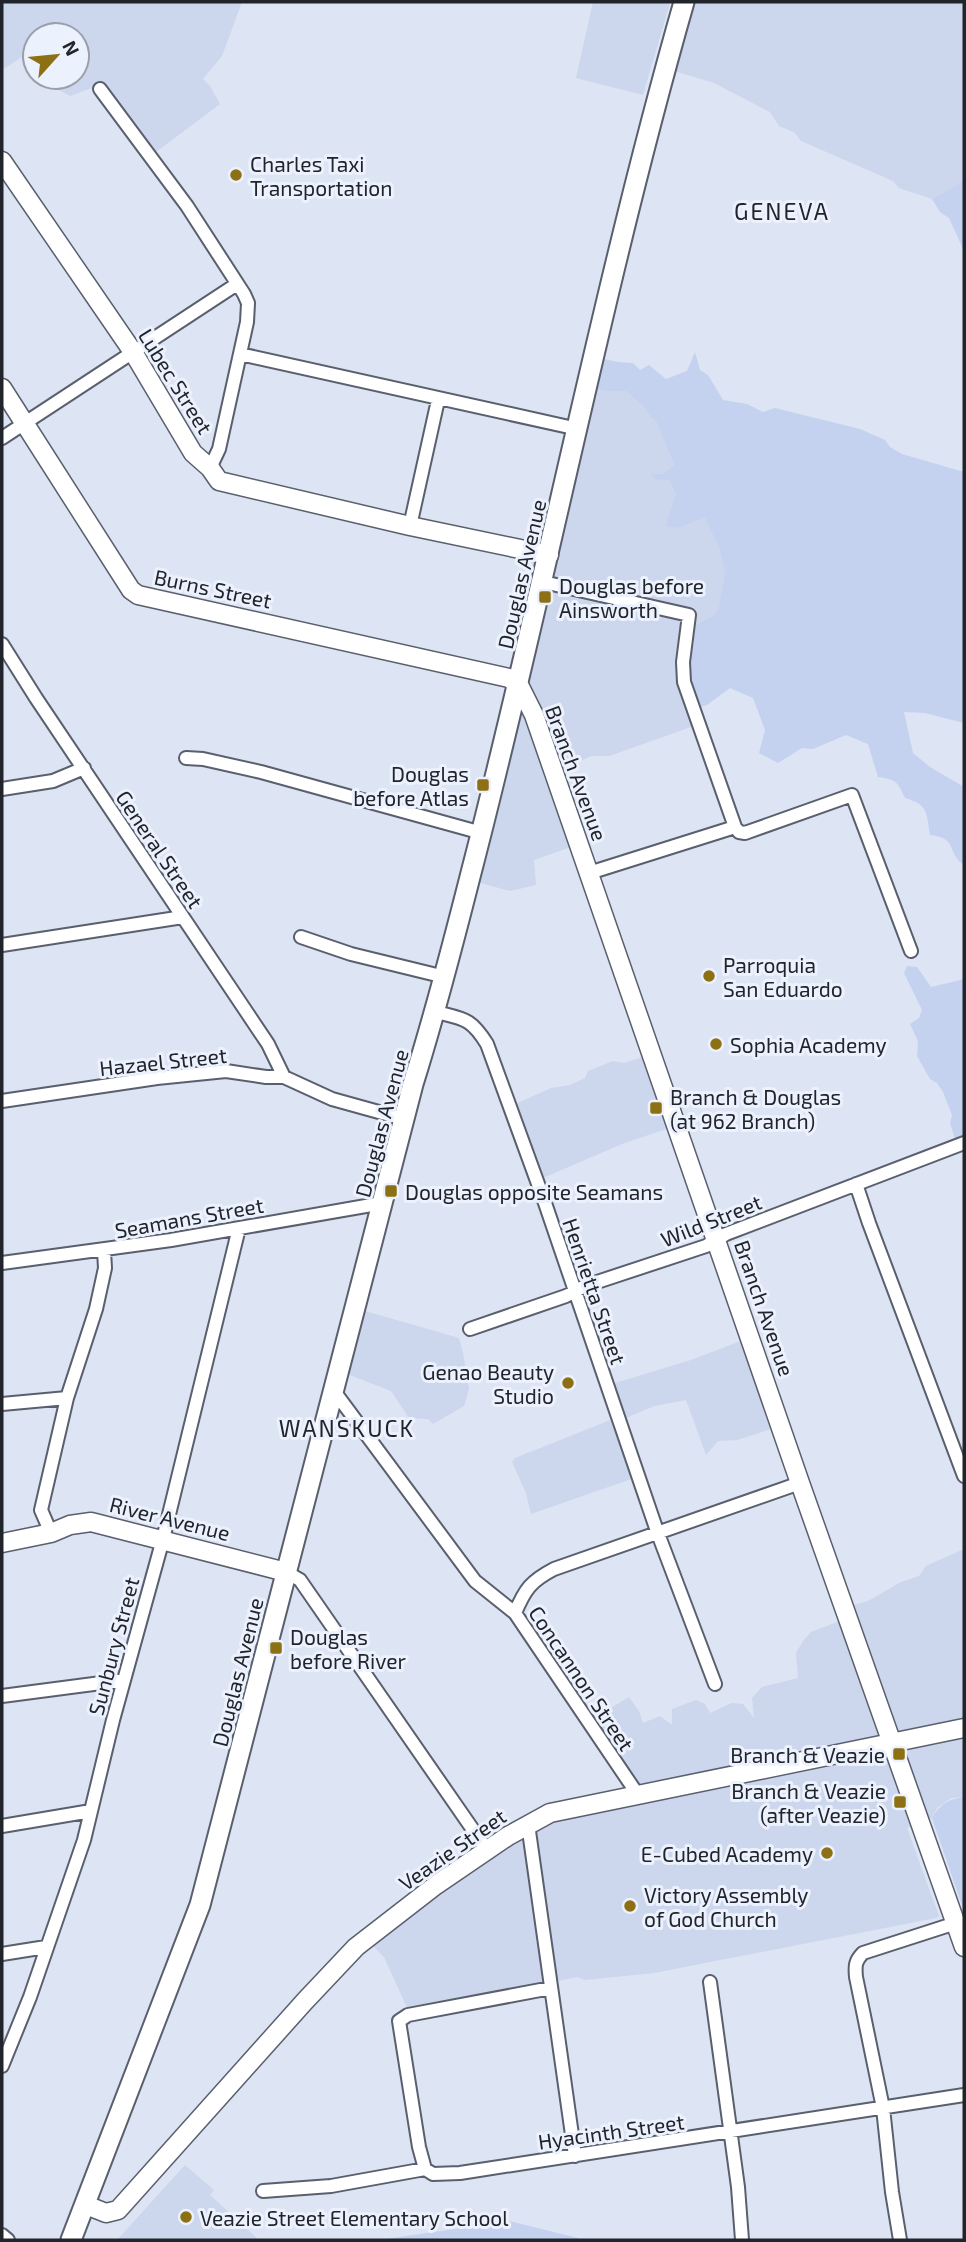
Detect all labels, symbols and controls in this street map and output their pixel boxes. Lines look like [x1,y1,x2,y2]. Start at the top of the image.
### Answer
north arrow [21,21,91,91]
text: N [58,37,85,59]
place label: Charles Taxi Transportation [250,151,392,200]
marker: Charles Taxi Transportation [228,167,244,183]
district label: GENEVA [734,197,830,225]
street label: Lubec Street [134,324,218,438]
street label: Douglas Avenue [492,497,550,651]
street label: Burns Street [152,563,274,613]
place label: Douglas before Ainsworth [559,573,704,622]
marker: Douglas before Ainsworth [537,589,553,605]
street label: Branch Avenue [541,702,613,844]
place label: Douglas before Atlas [353,761,469,810]
marker: Douglas before Atlas [475,777,491,793]
street label: General Street [111,785,209,913]
place label: Parroquia San Eduardo [723,952,843,1001]
marker: Parroquia San Eduardo [701,968,717,984]
place label: Sophia Academy [730,1032,887,1057]
marker: Sophia Academy [708,1036,724,1052]
street label: Hazael Street [98,1042,228,1080]
street label: Douglas Avenue [349,1046,413,1200]
place label: Branch & Douglas (at 962 Branch) [670,1084,841,1133]
marker: Branch & Douglas (at 962 Branch) [648,1100,664,1116]
place label: Douglas opposite Seamans [405,1179,663,1204]
marker: Douglas opposite Seamans [383,1183,399,1199]
street label: Wild Street [657,1188,765,1252]
street label: Seamans Street [113,1192,265,1242]
street label: Henrietta Street [558,1215,632,1367]
street label: Branch Avenue [730,1237,800,1379]
place label: Genao Beauty Studio [422,1359,554,1408]
marker: Genao Beauty Studio [560,1375,576,1391]
district label: WANSKUCK [279,1414,415,1442]
street label: River Avenue [107,1491,233,1545]
street label: Sunbury Street [83,1574,143,1718]
street label: Douglas Avenue [206,1595,268,1749]
street label: Concannon Street [524,1601,640,1755]
place label: Douglas before River [290,1624,407,1673]
marker: Douglas before River [268,1640,284,1656]
place label: Branch & Veazie [730,1742,885,1767]
marker: Branch & Veazie [891,1746,907,1762]
place label: Branch & Veazie (after Veazie) [731,1778,886,1827]
marker: Branch & Veazie (after Veazie) [892,1794,908,1810]
street label: Veazie Street [394,1803,510,1895]
place label: E-Cubed Academy [641,1841,813,1866]
marker: E-Cubed Academy [819,1845,835,1861]
place label: Victory Assembly of God Church [644,1882,808,1931]
marker: Victory Assembly of God Church [622,1898,638,1914]
street label: Hyacinth Street [536,2108,686,2154]
place label: Veazie Street Elementary School [200,2205,509,2230]
marker: Veazie Street Elementary School [178,2209,194,2225]

